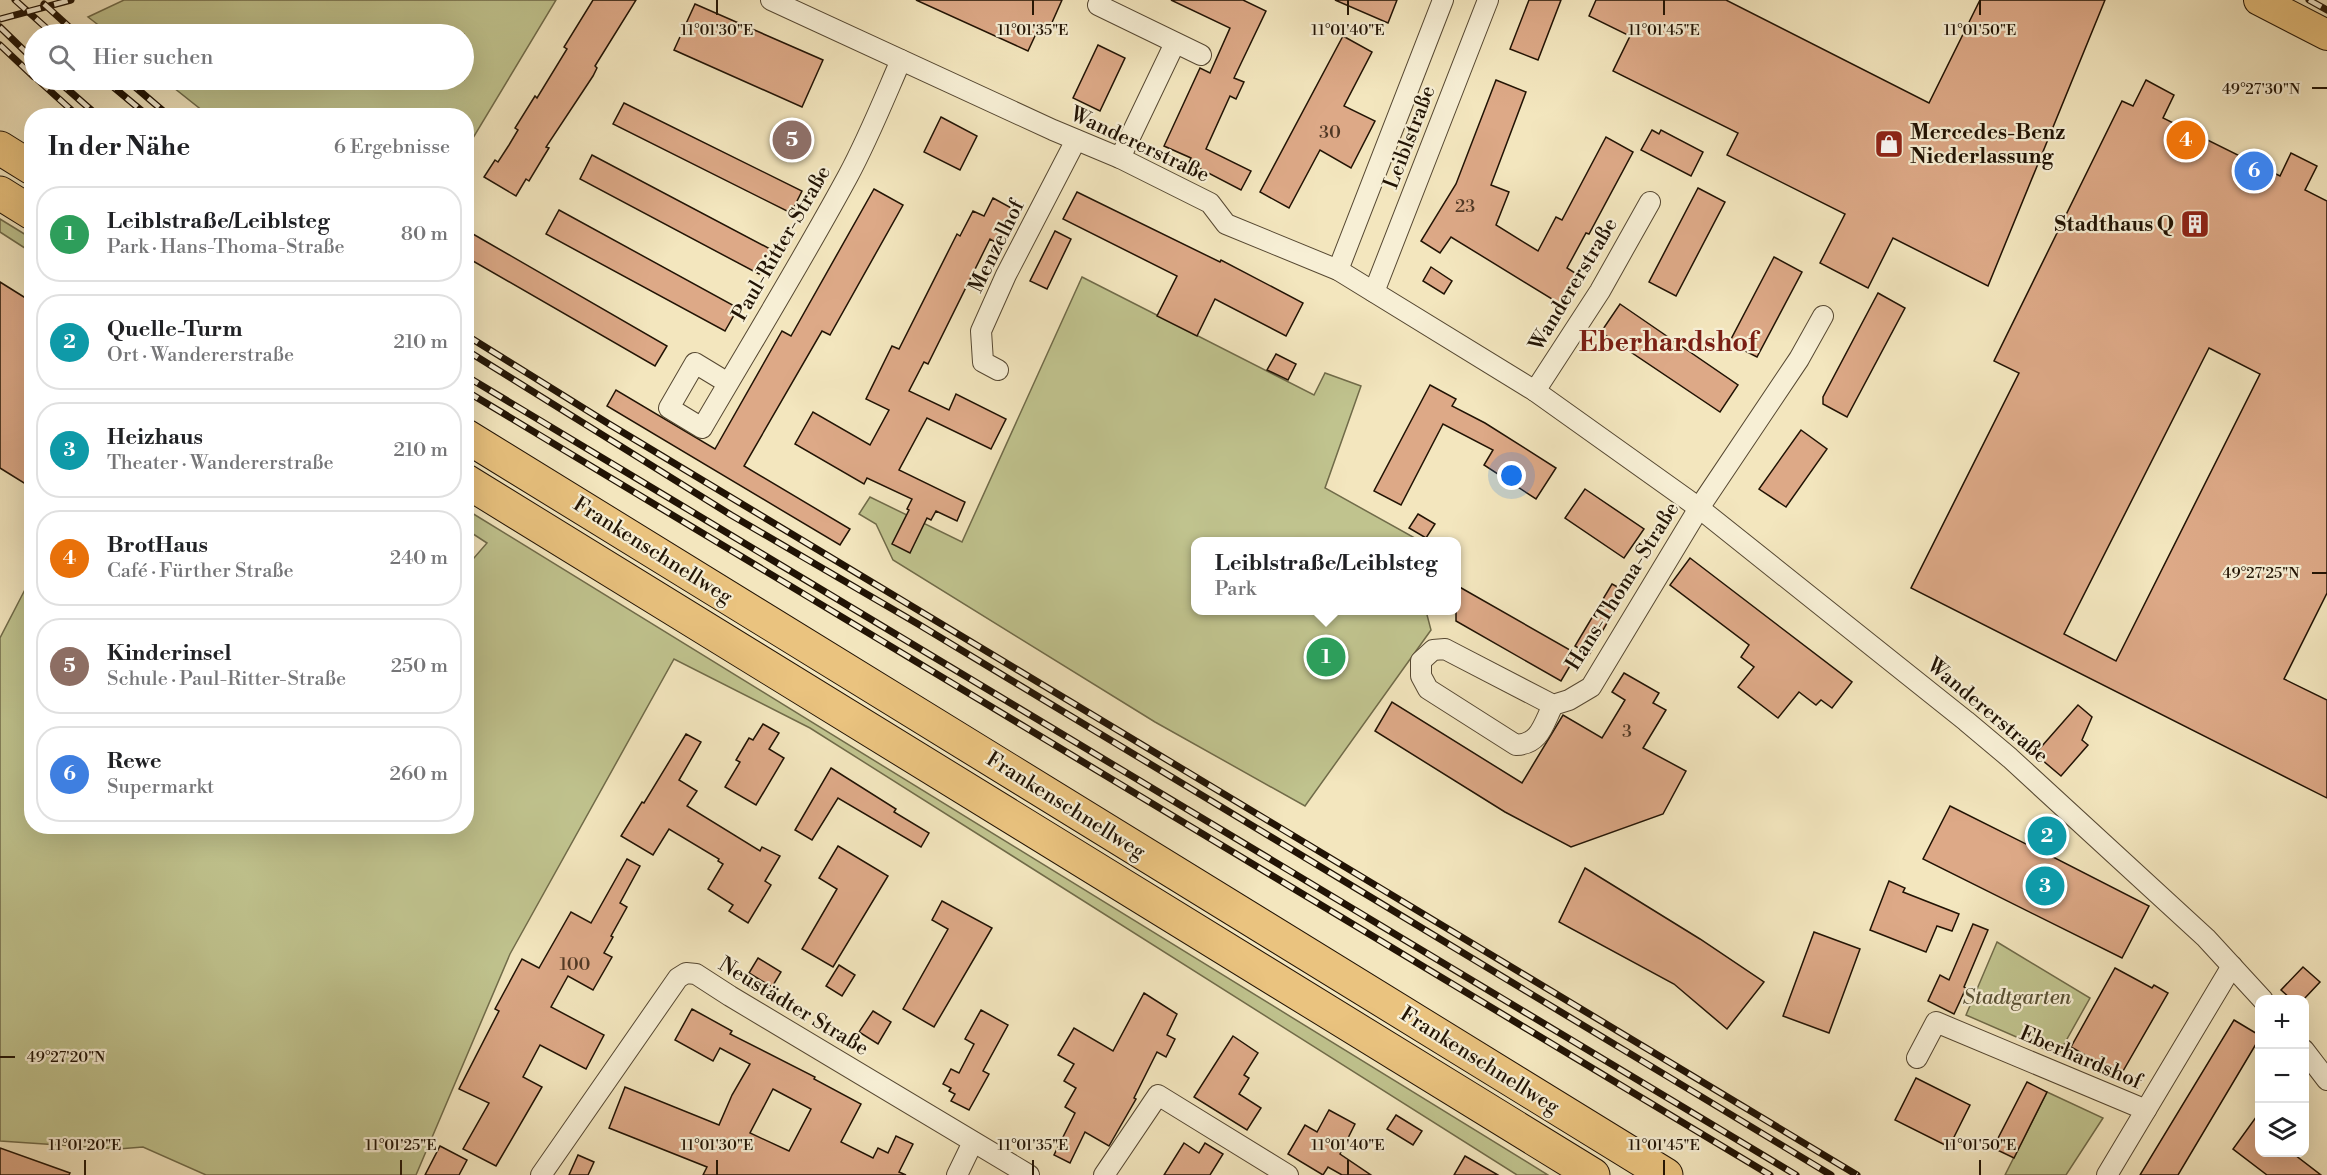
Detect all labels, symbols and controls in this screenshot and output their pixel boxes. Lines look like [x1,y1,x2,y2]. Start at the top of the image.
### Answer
text: 11°01'30"E [681,21,753,40]
text: 11°01'35"E [998,21,1068,40]
text: 11°01'40"E [1311,21,1385,40]
text: 11°01'45"E [1628,21,1700,40]
text: 11°01'50"E [1944,21,2016,40]
search box [24,24,474,90]
icon: search [45,41,78,74]
text: Hier suchen [93,44,213,71]
text: 49°27'30"N [2222,80,2300,99]
street label: Leiblstraße [1378,82,1442,193]
street label: Wandererstraße [1065,101,1213,189]
pin: 5 [772,118,812,162]
pin: 4 [2166,118,2206,162]
place label: Mercedes-Benz Niederlassung [1910,120,2065,170]
house number: 30 [1319,121,1341,144]
shop icon: Mercedes-Benz Niederlassung [1873,128,1905,160]
text: In der Nähe [48,131,190,163]
text: 6 Ergebnisse [334,135,450,160]
pin: 6 [2234,148,2274,194]
street label: Paul-Ritter-Straße [727,161,837,326]
street label: Menzelhof [963,194,1031,297]
house number: 23 [1455,195,1475,218]
text: Leiblstraße/Leiblsteg [107,208,330,235]
building icon: Stadthaus Q [2179,208,2211,240]
place label: Stadthaus Q [2054,212,2174,238]
street label: Wandererstraße [1523,213,1624,357]
text: 1 [65,222,74,247]
text: 80 m [401,222,448,247]
text: Park · Hans-Thoma-Straße [107,235,345,260]
text: Quelle-Turm [107,316,243,343]
district label: Eberhardshof [1579,326,1761,360]
text: 2 [63,330,76,355]
text: 210 m [393,330,448,355]
text: Ort · Wandererstraße [107,343,294,368]
text: Heizhaus [107,424,203,451]
text: 3 [63,438,76,463]
text: 210 m [393,438,448,463]
text: Theater · Wandererstraße [107,451,334,476]
your location [1497,461,1526,490]
street label: Frankenschnellweg [568,491,737,610]
street label: Hans-Thoma-Straße [1560,497,1685,676]
text: BrotHaus [107,532,208,559]
popup [1191,537,1461,615]
text: 4 [63,546,76,571]
text: 240 m [390,546,448,571]
text: Leiblstraße/Leiblsteg [1215,550,1437,577]
text: Café · Fürther Straße [107,559,294,584]
text: 49°27'25"N [2223,564,2299,583]
text: Park [1215,577,1256,602]
pin: 1 [1306,634,1346,680]
text: Kinderinsel [107,640,232,667]
street label: Wandererstraße [1920,652,2053,769]
text: 5 [63,654,76,679]
text: 250 m [391,654,448,679]
text: Schule · Paul-Ritter-Straße [107,667,346,692]
house number: 3 [1622,720,1632,743]
street label: Frankenschnellweg [981,746,1150,865]
text: Rewe [107,748,161,775]
text: 6 [63,762,76,787]
text: 260 m [390,762,448,787]
text: Supermarkt [107,775,214,800]
pin: 2 [2028,814,2066,858]
pin: 3 [2026,864,2064,908]
street label: Neustädter Straße [714,952,873,1062]
house number: 100 [559,953,591,976]
park label: Stadtgarten [1963,985,2071,1011]
map controls [2255,995,2309,1157]
button: + [2255,995,2309,1049]
street label: Frankenschnellweg [1395,1001,1564,1120]
street label: Eberhardshof [2015,1020,2147,1096]
text: 49°27'20"N [27,1048,105,1067]
button: − [2255,1049,2309,1103]
button: layers [2255,1103,2309,1157]
text: 11°01'20"E [49,1136,121,1155]
text: 11°01'25"E [365,1136,437,1155]
text: 11°01'30"E [681,1136,753,1155]
text: 11°01'35"E [998,1136,1068,1155]
text: 11°01'40"E [1311,1136,1385,1155]
text: 11°01'45"E [1628,1136,1700,1155]
text: 11°01'50"E [1944,1136,2016,1155]

